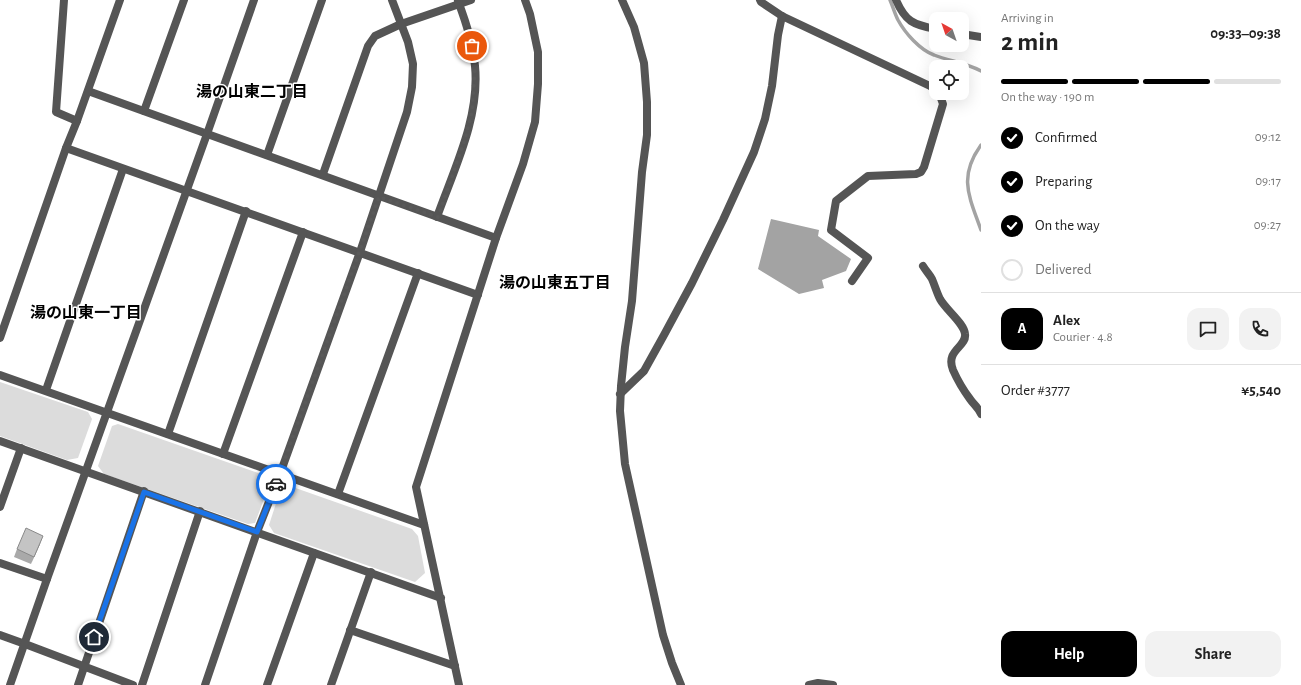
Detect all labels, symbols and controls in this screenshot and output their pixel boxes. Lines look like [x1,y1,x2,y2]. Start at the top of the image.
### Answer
north arrow [929,12,969,52]
map controls [929,12,969,100]
text: Arriving in [1001,12,1054,25]
text: 09:33–09:38 [1210,26,1281,41]
pin [455,29,489,63]
text: 2 min [1001,29,1059,55]
icon: bag [461,35,483,57]
button: locate [929,60,969,100]
district label: 湯の山東二丁目 [196,83,308,100]
text: On the way · 190 m [1001,91,1094,104]
icon: check [1001,127,1023,149]
text: Confirmed [1035,130,1097,145]
text: 09:12 [1255,131,1281,144]
icon: check [1001,171,1023,193]
text: Preparing [1035,174,1092,189]
text: 09:17 [1255,175,1281,188]
icon: check [1001,215,1023,237]
text: On the way [1035,218,1100,233]
text: 09:27 [1254,219,1281,232]
text: Delivered [1035,262,1092,277]
district label: 湯の山東五丁目 [499,274,611,291]
district label: 湯の山東一丁目 [30,304,142,321]
button: chat [1187,308,1229,350]
button: phone [1239,308,1281,350]
text: Alex [1053,313,1080,328]
text: A [1017,321,1027,336]
text: Courier · 4.8 [1053,331,1113,344]
text: Order #3777 [1001,383,1070,398]
text: ¥5,540 [1241,383,1281,398]
courier [256,464,296,504]
icon: car [265,473,287,495]
pin [77,620,111,654]
icon: home [83,626,105,648]
button: Help [1001,631,1137,677]
button: Share [1145,631,1281,677]

